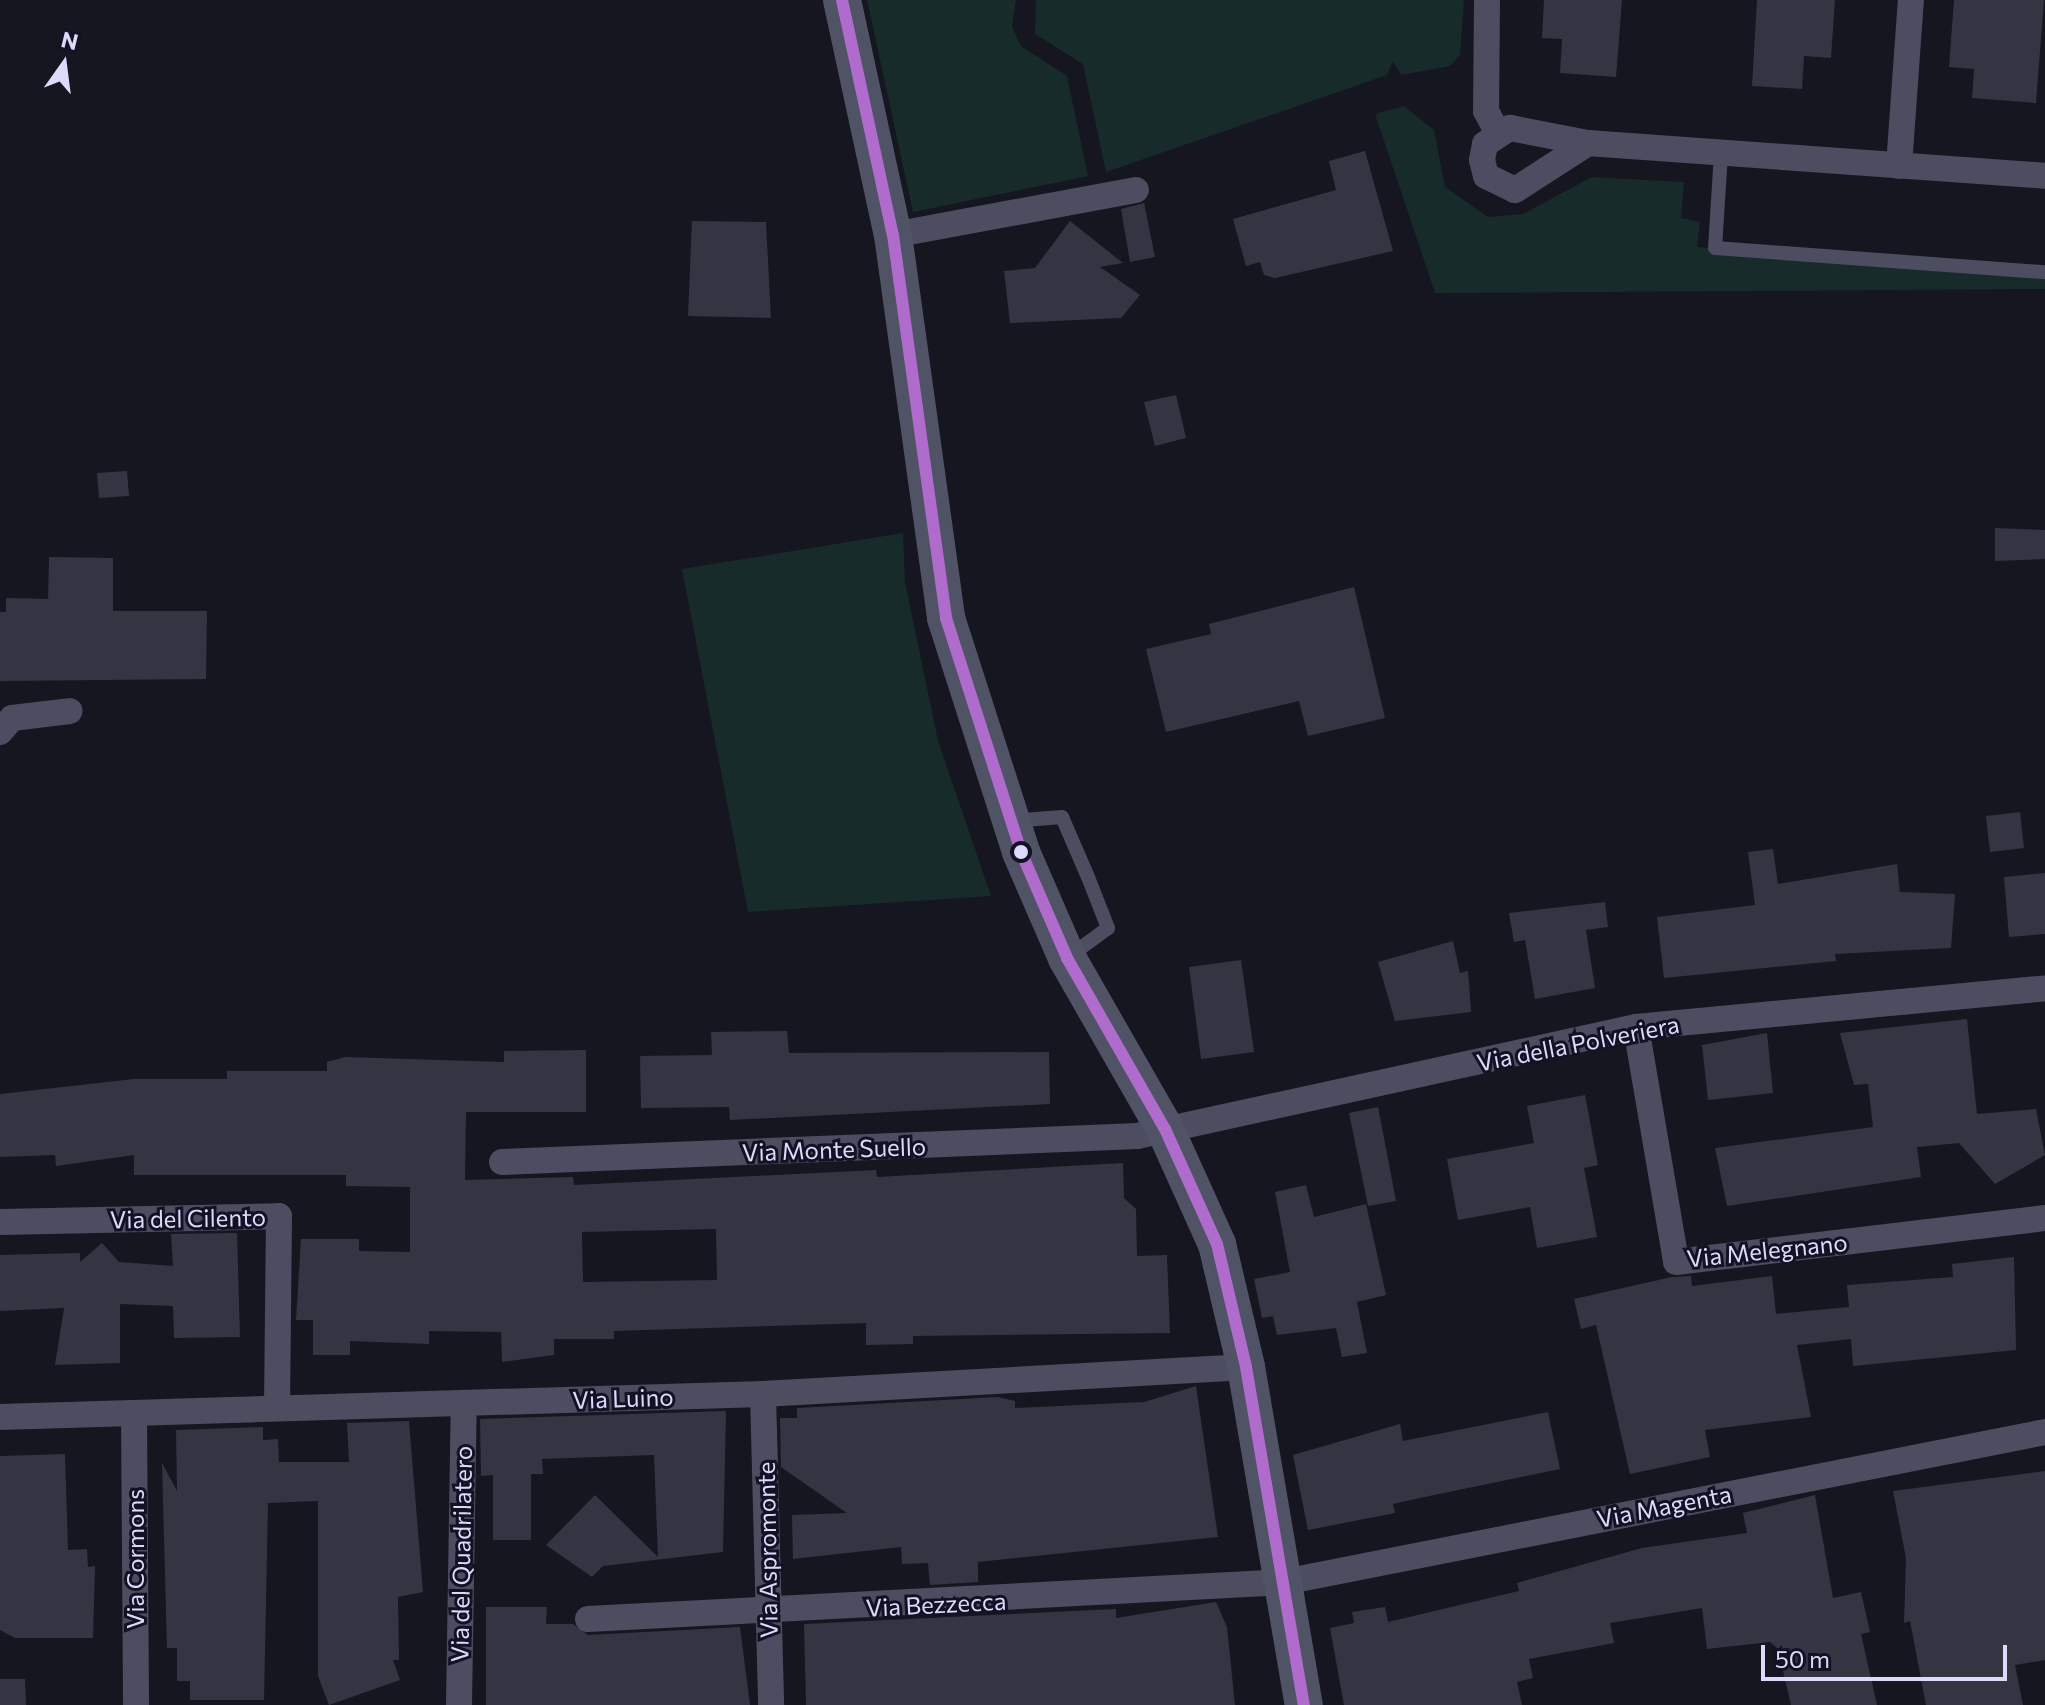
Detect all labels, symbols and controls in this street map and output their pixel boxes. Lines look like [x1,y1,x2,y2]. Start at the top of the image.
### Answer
north arrow [24,24,104,104]
text: N [59,25,81,55]
unlabelled marker [1013,844,1029,860]
street label: Via della Polveriera [1474,1009,1682,1077]
street label: Via Monte Suello [741,1131,927,1167]
street label: Via del Cilento [110,1202,266,1234]
street label: Via Melegnano [1685,1227,1849,1273]
street label: Via Luino [572,1382,674,1414]
street label: Via del Quadrilatero [445,1445,477,1663]
street label: Via Aspromonte [751,1462,783,1638]
street label: Via Magenta [1594,1479,1734,1533]
street label: Via Cormons [121,1489,149,1629]
street label: Via Bezzecca [865,1586,1007,1622]
scale bar [1765,1629,2011,1679]
text: 50 m [1775,1644,1830,1673]

